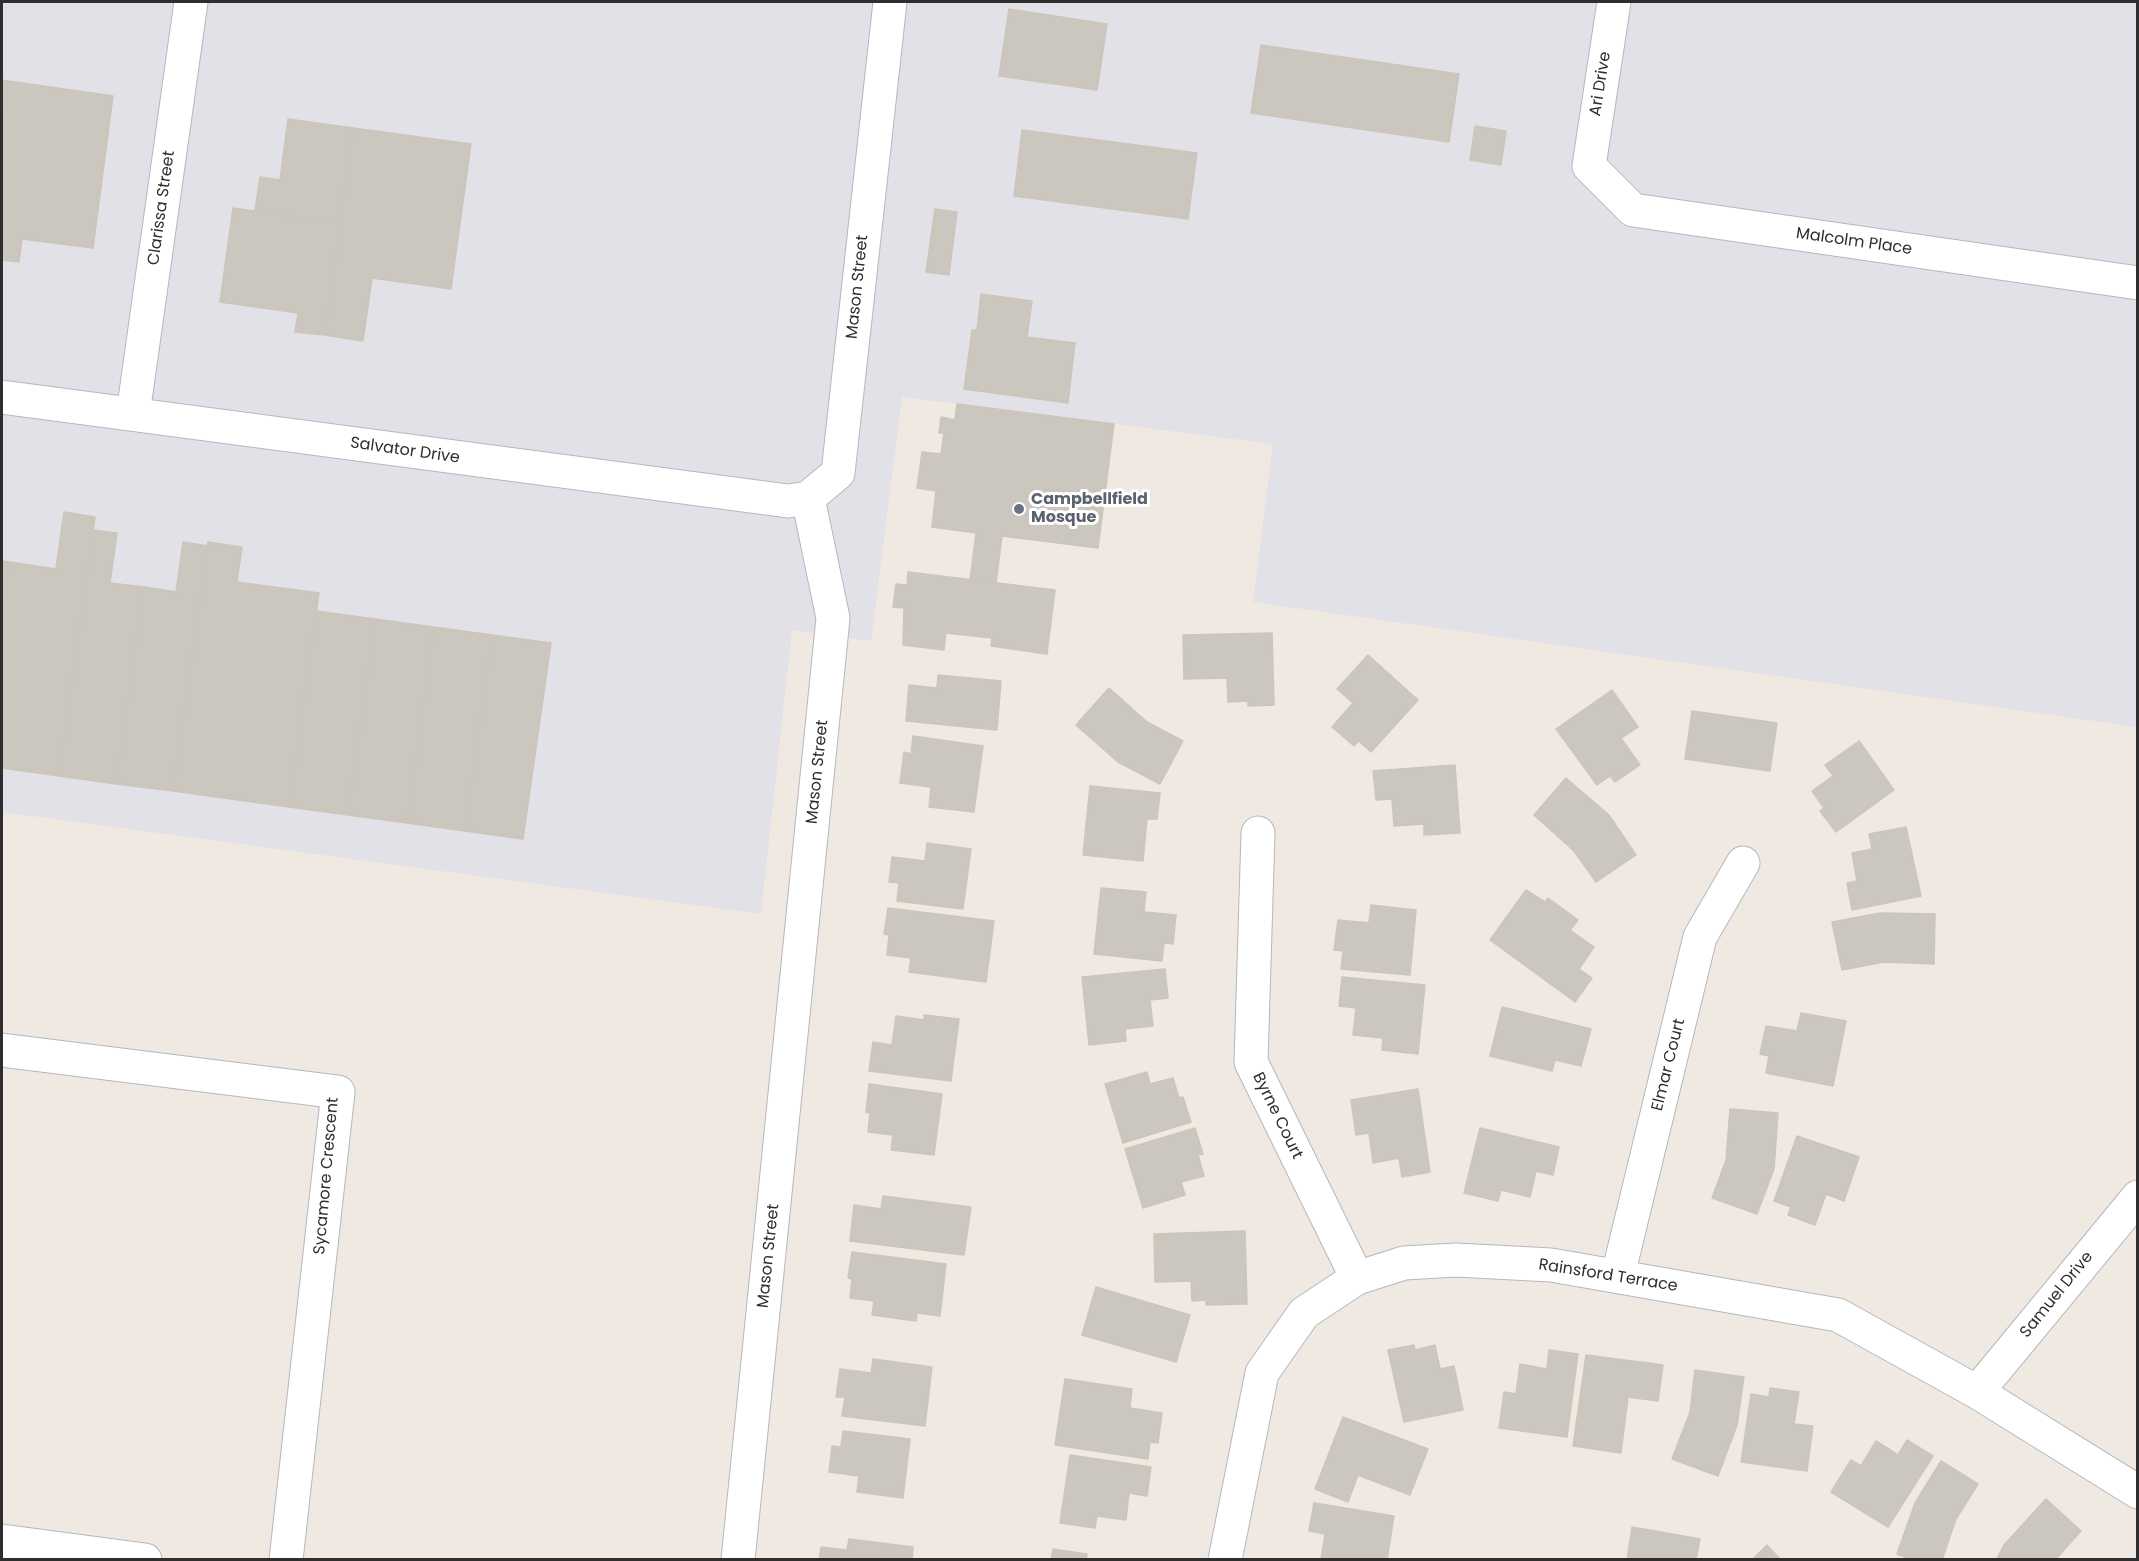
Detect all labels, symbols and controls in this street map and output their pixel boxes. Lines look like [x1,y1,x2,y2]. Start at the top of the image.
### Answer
street label: Ari Drive [1586,50,1616,118]
street label: Clarissa Street [144,149,180,267]
street label: Malcolm Place [1795,224,1913,260]
street label: Mason Street [843,234,873,340]
street label: Salvator Drive [349,434,461,468]
place label: Campbellfield Mosque [1031,490,1148,528]
marker: Campbellfield Mosque [1012,502,1026,516]
street label: Mason Street [803,719,833,825]
street label: Elmar Court [1648,1017,1690,1113]
street label: Byrne Court [1248,1070,1306,1162]
street label: Sycamore Crescent [311,1096,343,1256]
street label: Mason Street [754,1203,784,1309]
street label: Samuel Drive [2016,1248,2098,1342]
street label: Rainsford Terrace [1537,1256,1679,1296]

